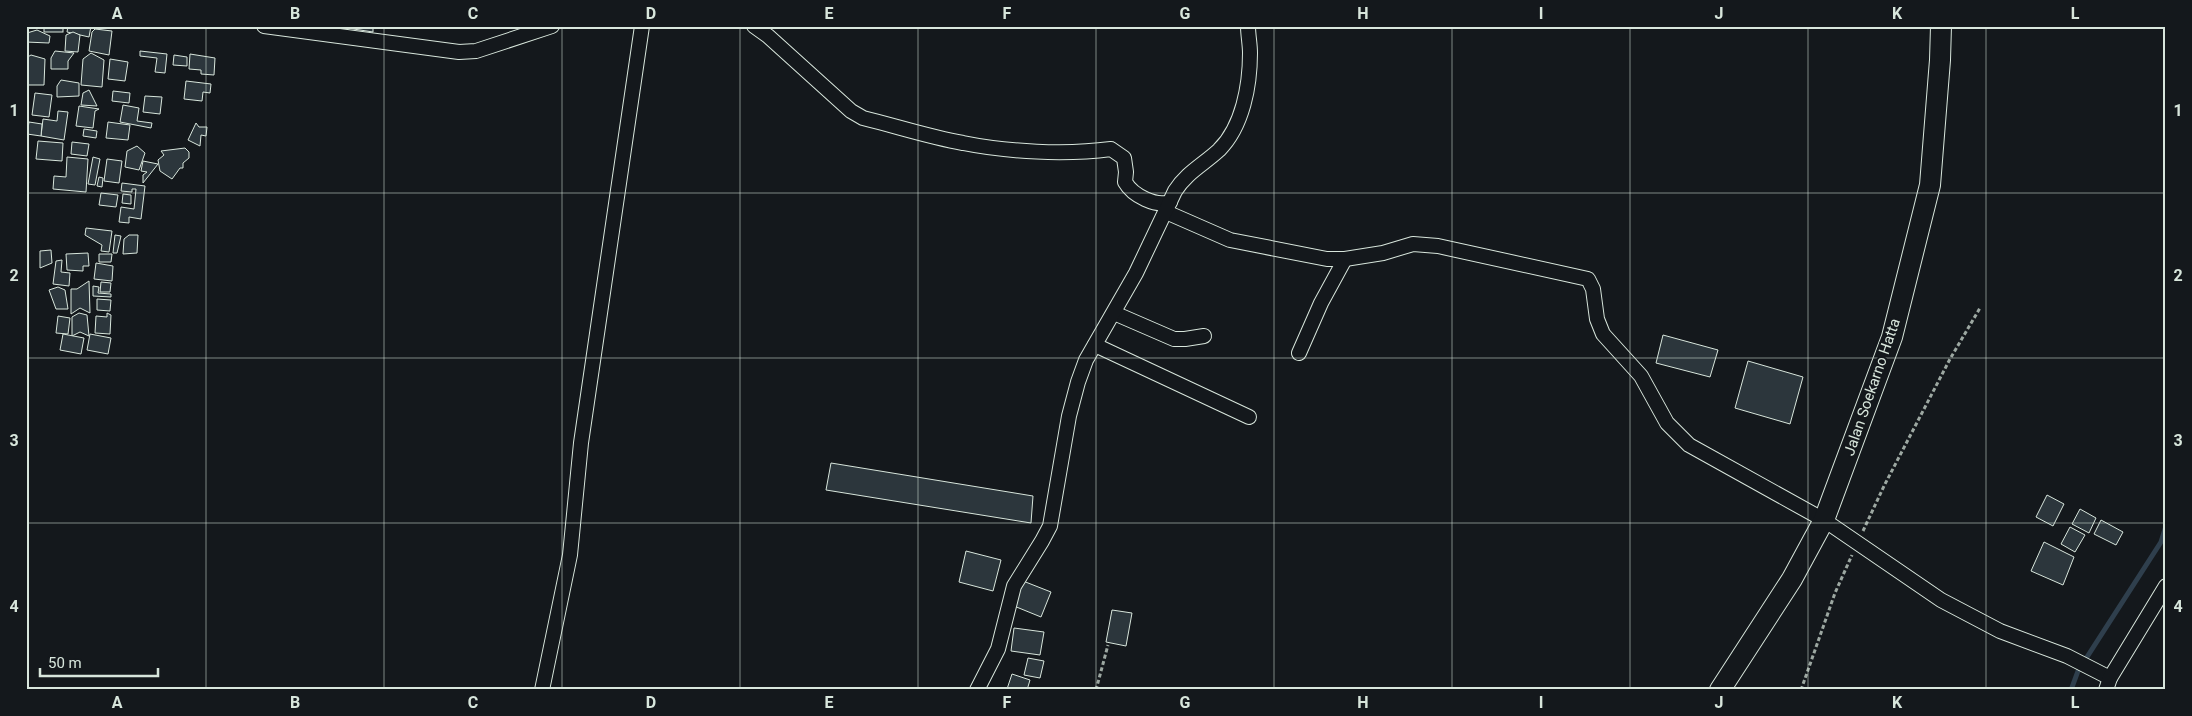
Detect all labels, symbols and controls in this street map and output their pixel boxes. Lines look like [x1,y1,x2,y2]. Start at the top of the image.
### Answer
text: A [112,4,123,23]
text: B [290,4,300,23]
text: C [468,4,478,23]
text: D [646,4,656,23]
text: E [825,4,834,23]
text: F [1003,4,1012,23]
text: G [1180,4,1191,23]
text: H [1357,4,1369,23]
text: I [1539,4,1543,23]
text: J [1715,4,1723,23]
text: K [1892,4,1903,23]
text: L [2071,4,2080,23]
text: 1 [9,101,19,120]
text: 1 [2173,101,2183,120]
text: 2 [9,266,19,285]
text: 2 [2173,266,2183,285]
street label: Jalan Soekarno Hatta [1840,316,1904,458]
text: 3 [9,431,19,450]
text: 3 [2173,431,2183,450]
text: 4 [9,597,19,616]
text: 4 [2173,597,2183,616]
scale bar [40,646,158,678]
text: 50 m [48,654,82,672]
text: A [112,693,123,712]
text: B [290,693,300,712]
text: C [468,693,478,712]
text: D [646,693,656,712]
text: E [825,693,834,712]
text: F [1003,693,1012,712]
text: G [1180,693,1191,712]
text: H [1357,693,1369,712]
text: I [1539,693,1543,712]
text: J [1715,693,1723,712]
text: K [1892,693,1903,712]
text: L [2071,693,2080,712]

